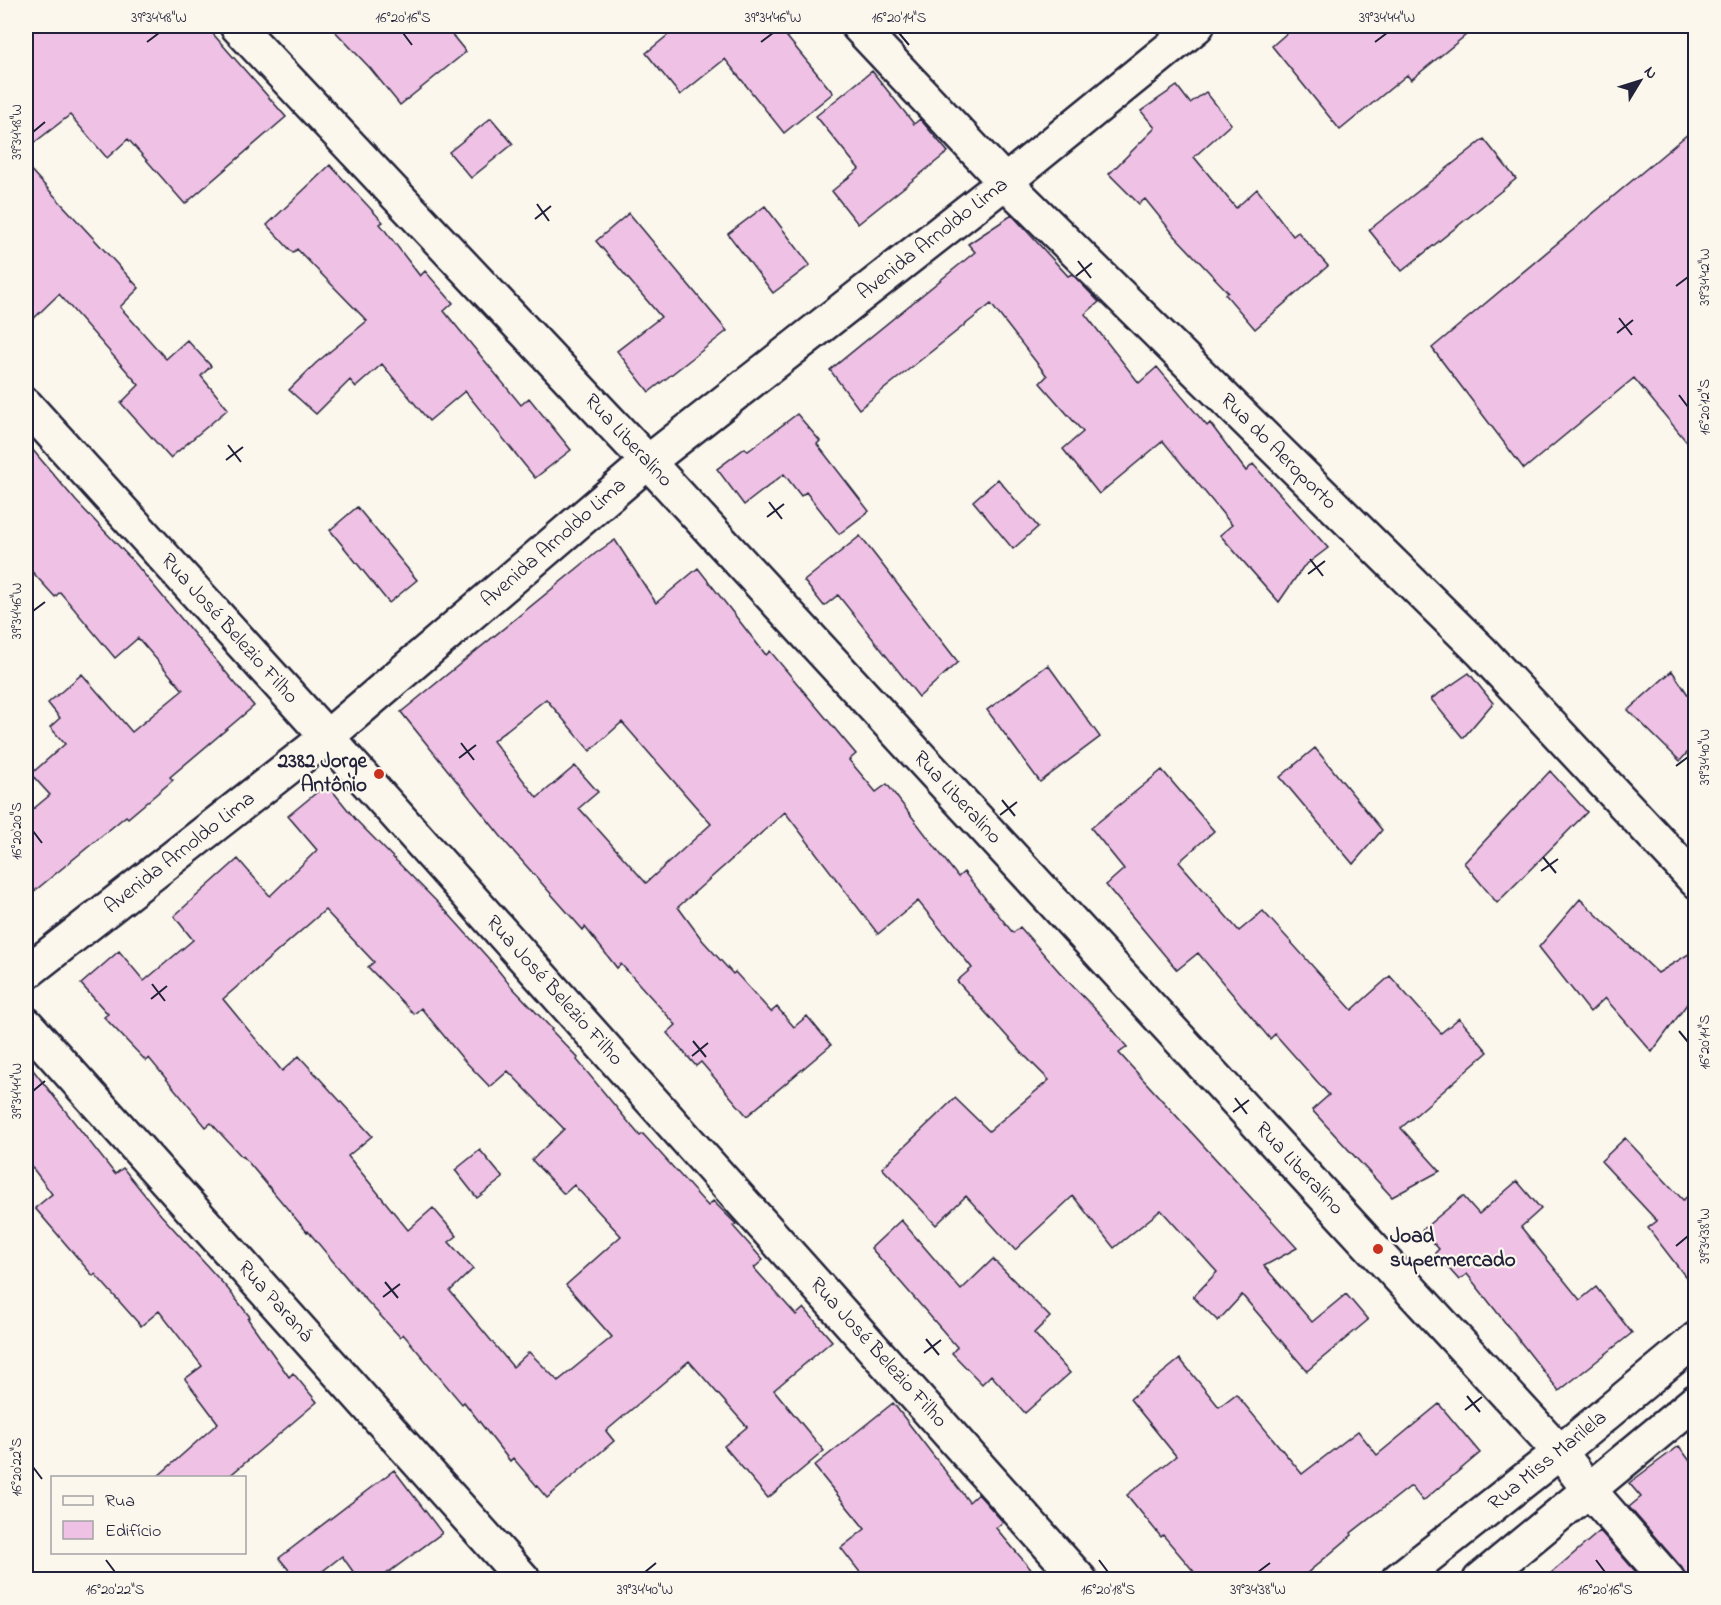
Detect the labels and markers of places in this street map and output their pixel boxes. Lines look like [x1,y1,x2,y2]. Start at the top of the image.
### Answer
place label: 2382 Jorge Antônio [277,747,368,801]
marker: 2382 Jorge Antônio [372,767,386,781]
place label: Joad supermercado [1390,1222,1516,1276]
marker: Joad supermercado [1371,1242,1385,1256]

